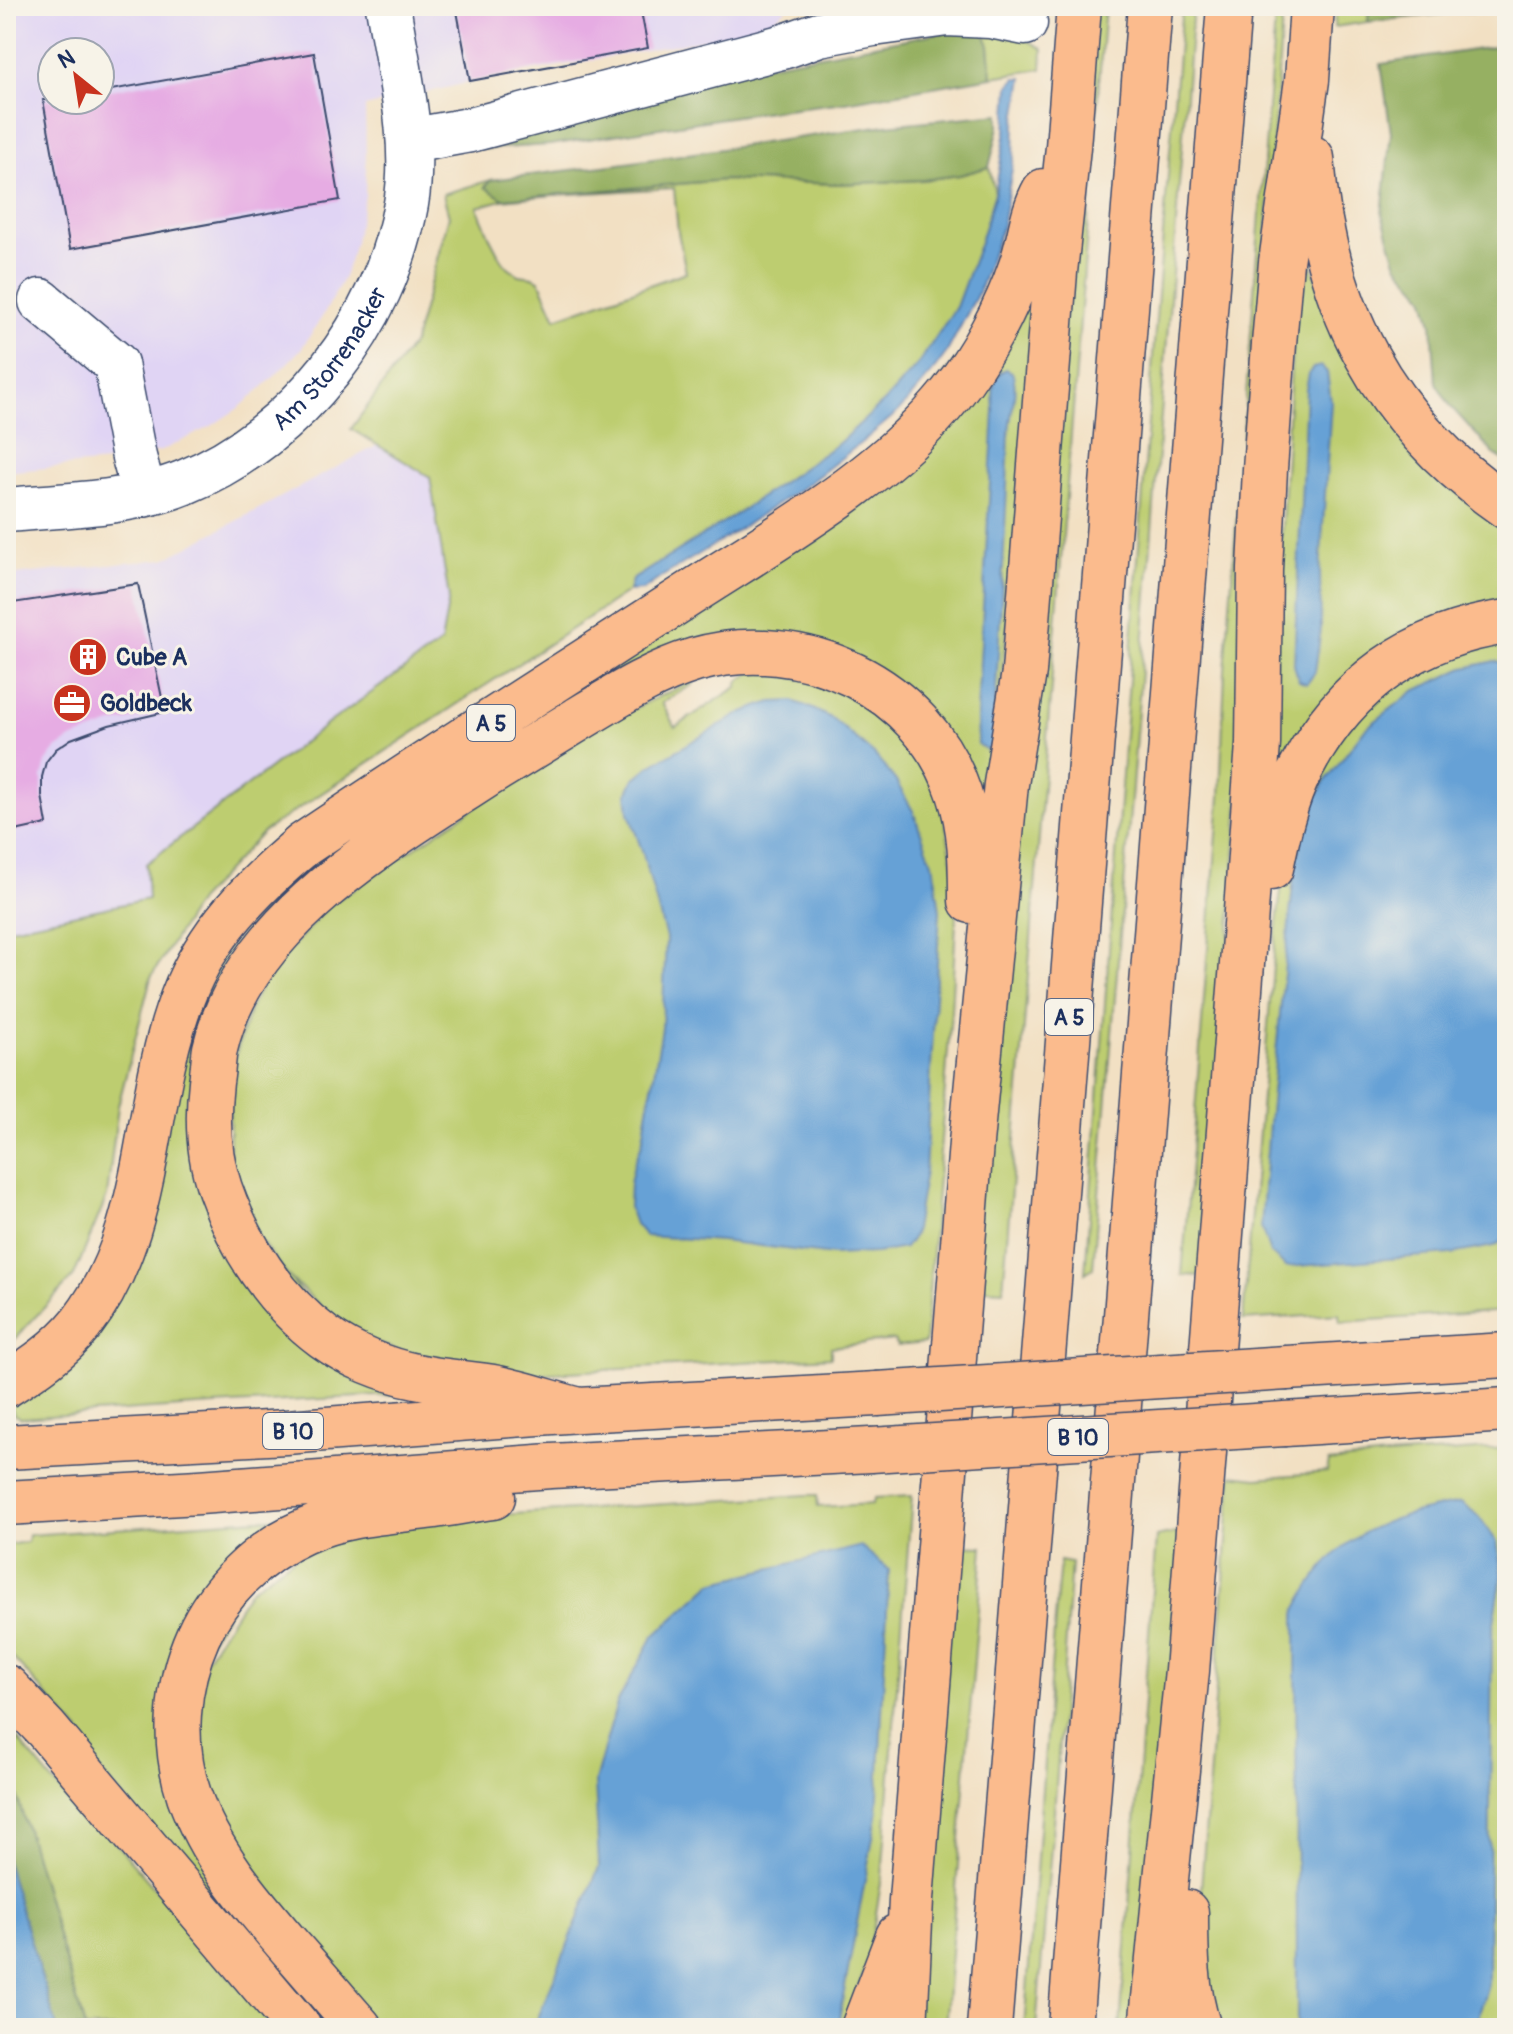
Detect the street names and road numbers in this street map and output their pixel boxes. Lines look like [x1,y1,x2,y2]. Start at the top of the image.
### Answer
street label: Am Storrenacker [267,282,393,437]
road number: A 5 [467,705,515,741]
road number: A 5 [1045,999,1093,1035]
road number: B 10 [263,1413,323,1449]
road number: B 10 [1048,1419,1108,1455]

